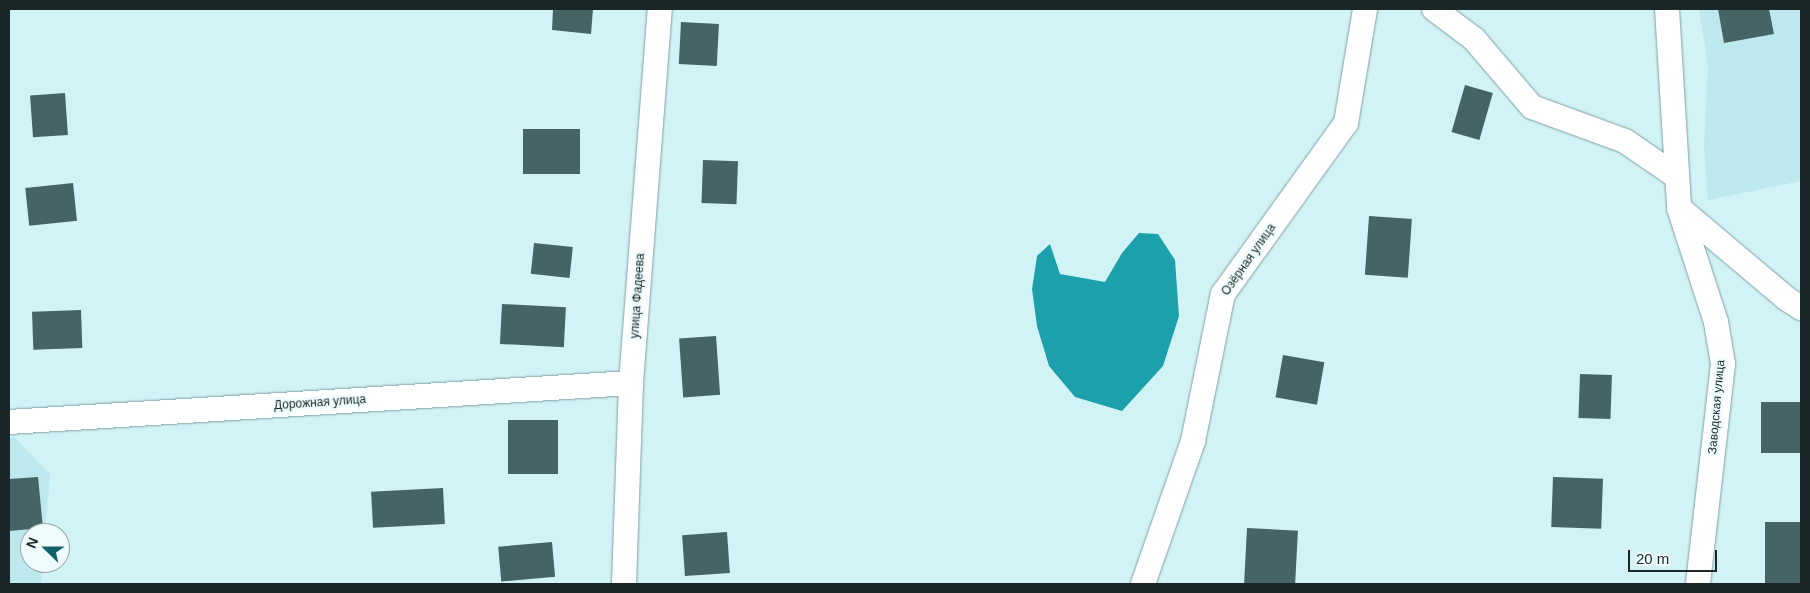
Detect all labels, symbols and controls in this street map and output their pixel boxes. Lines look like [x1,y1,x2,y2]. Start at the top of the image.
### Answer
street label: Озёрная улица [1219,221,1279,299]
street label: улица Фадеева [628,253,648,339]
street label: Заводская улица [1706,359,1728,455]
street label: Дорожная улица [273,393,367,413]
north arrow [20,523,70,573]
text: N [23,535,41,550]
scale bar [1630,540,1719,572]
text: 20 m [1636,550,1669,567]

